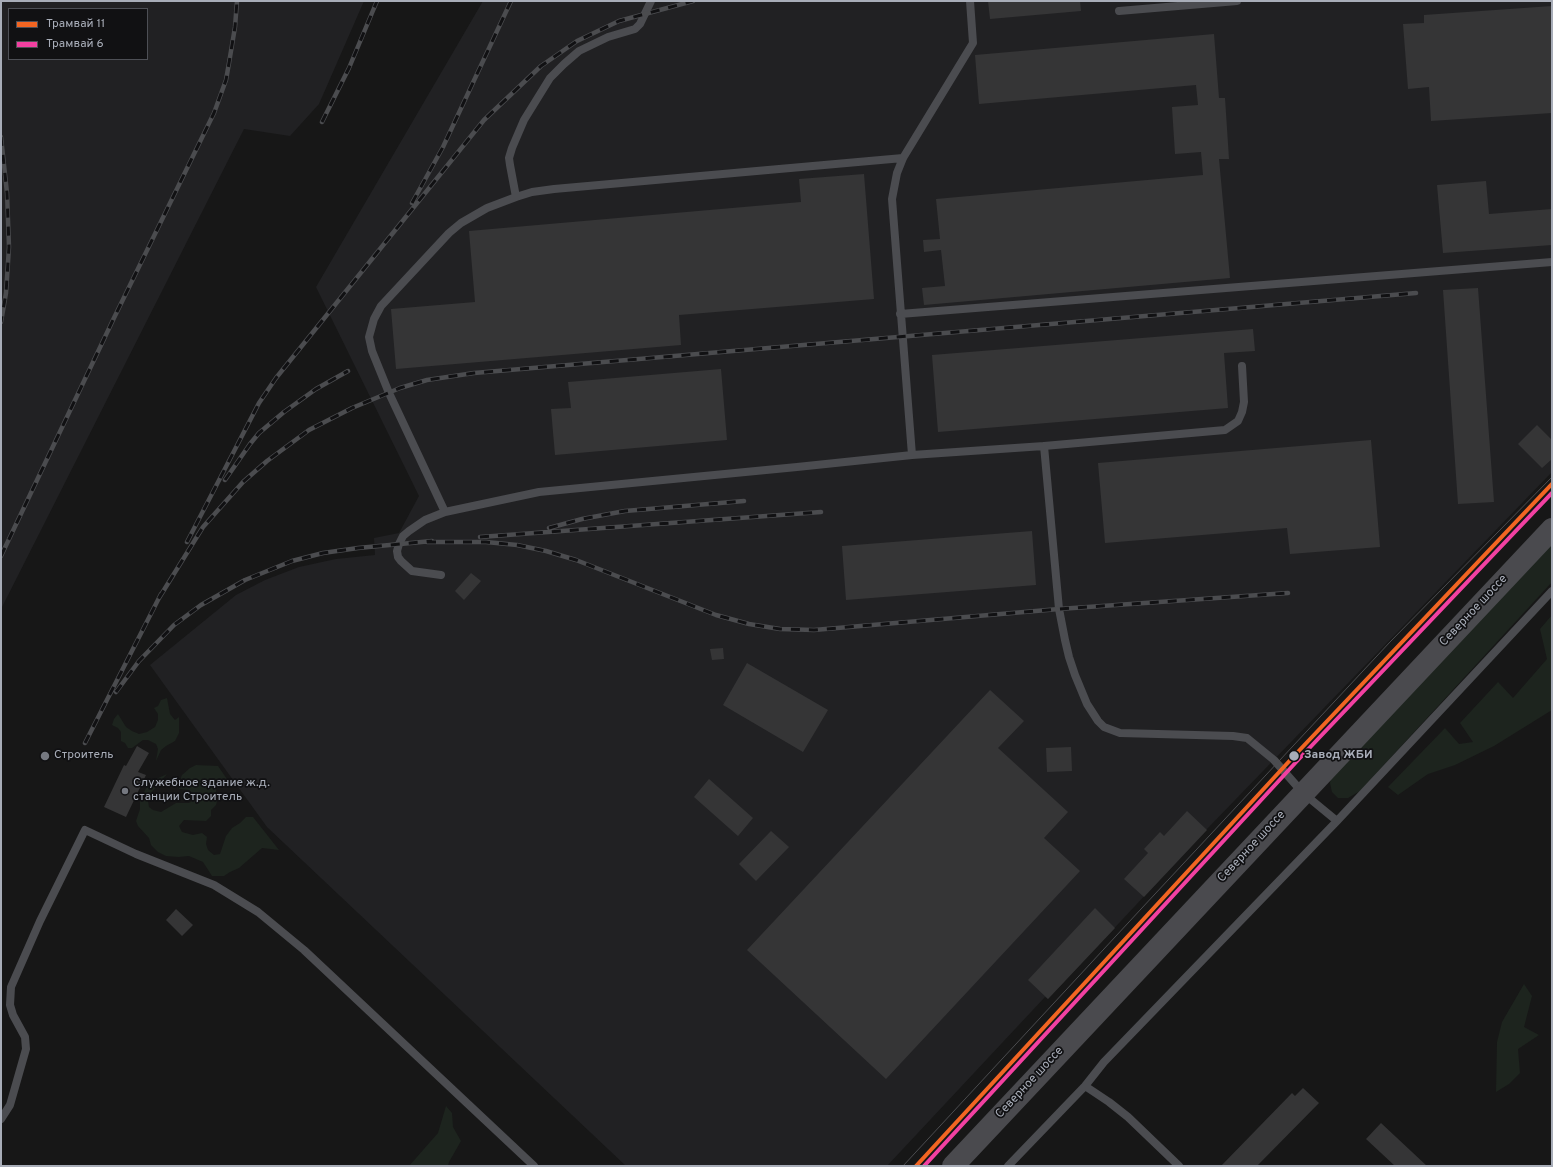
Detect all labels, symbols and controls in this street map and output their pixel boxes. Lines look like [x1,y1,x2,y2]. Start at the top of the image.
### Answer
legend [8,8,148,60]
text: Трамвай 11 [46,16,105,32]
text: Трамвай 6 [46,36,104,52]
street label: Северное шоссе [1437,572,1511,650]
place label: Строитель [54,749,114,763]
marker: Завод ЖБИ [1287,749,1301,763]
place label: Завод ЖБИ [1304,749,1372,763]
marker: Строитель [39,750,51,762]
place label: Служебное здание ж.д. станции Строитель [133,777,270,805]
marker: Служебное здание ж.д. станции Строитель [120,786,130,796]
street label: Северное шоссе [1215,808,1289,886]
street label: Северное шоссе [993,1044,1067,1122]

